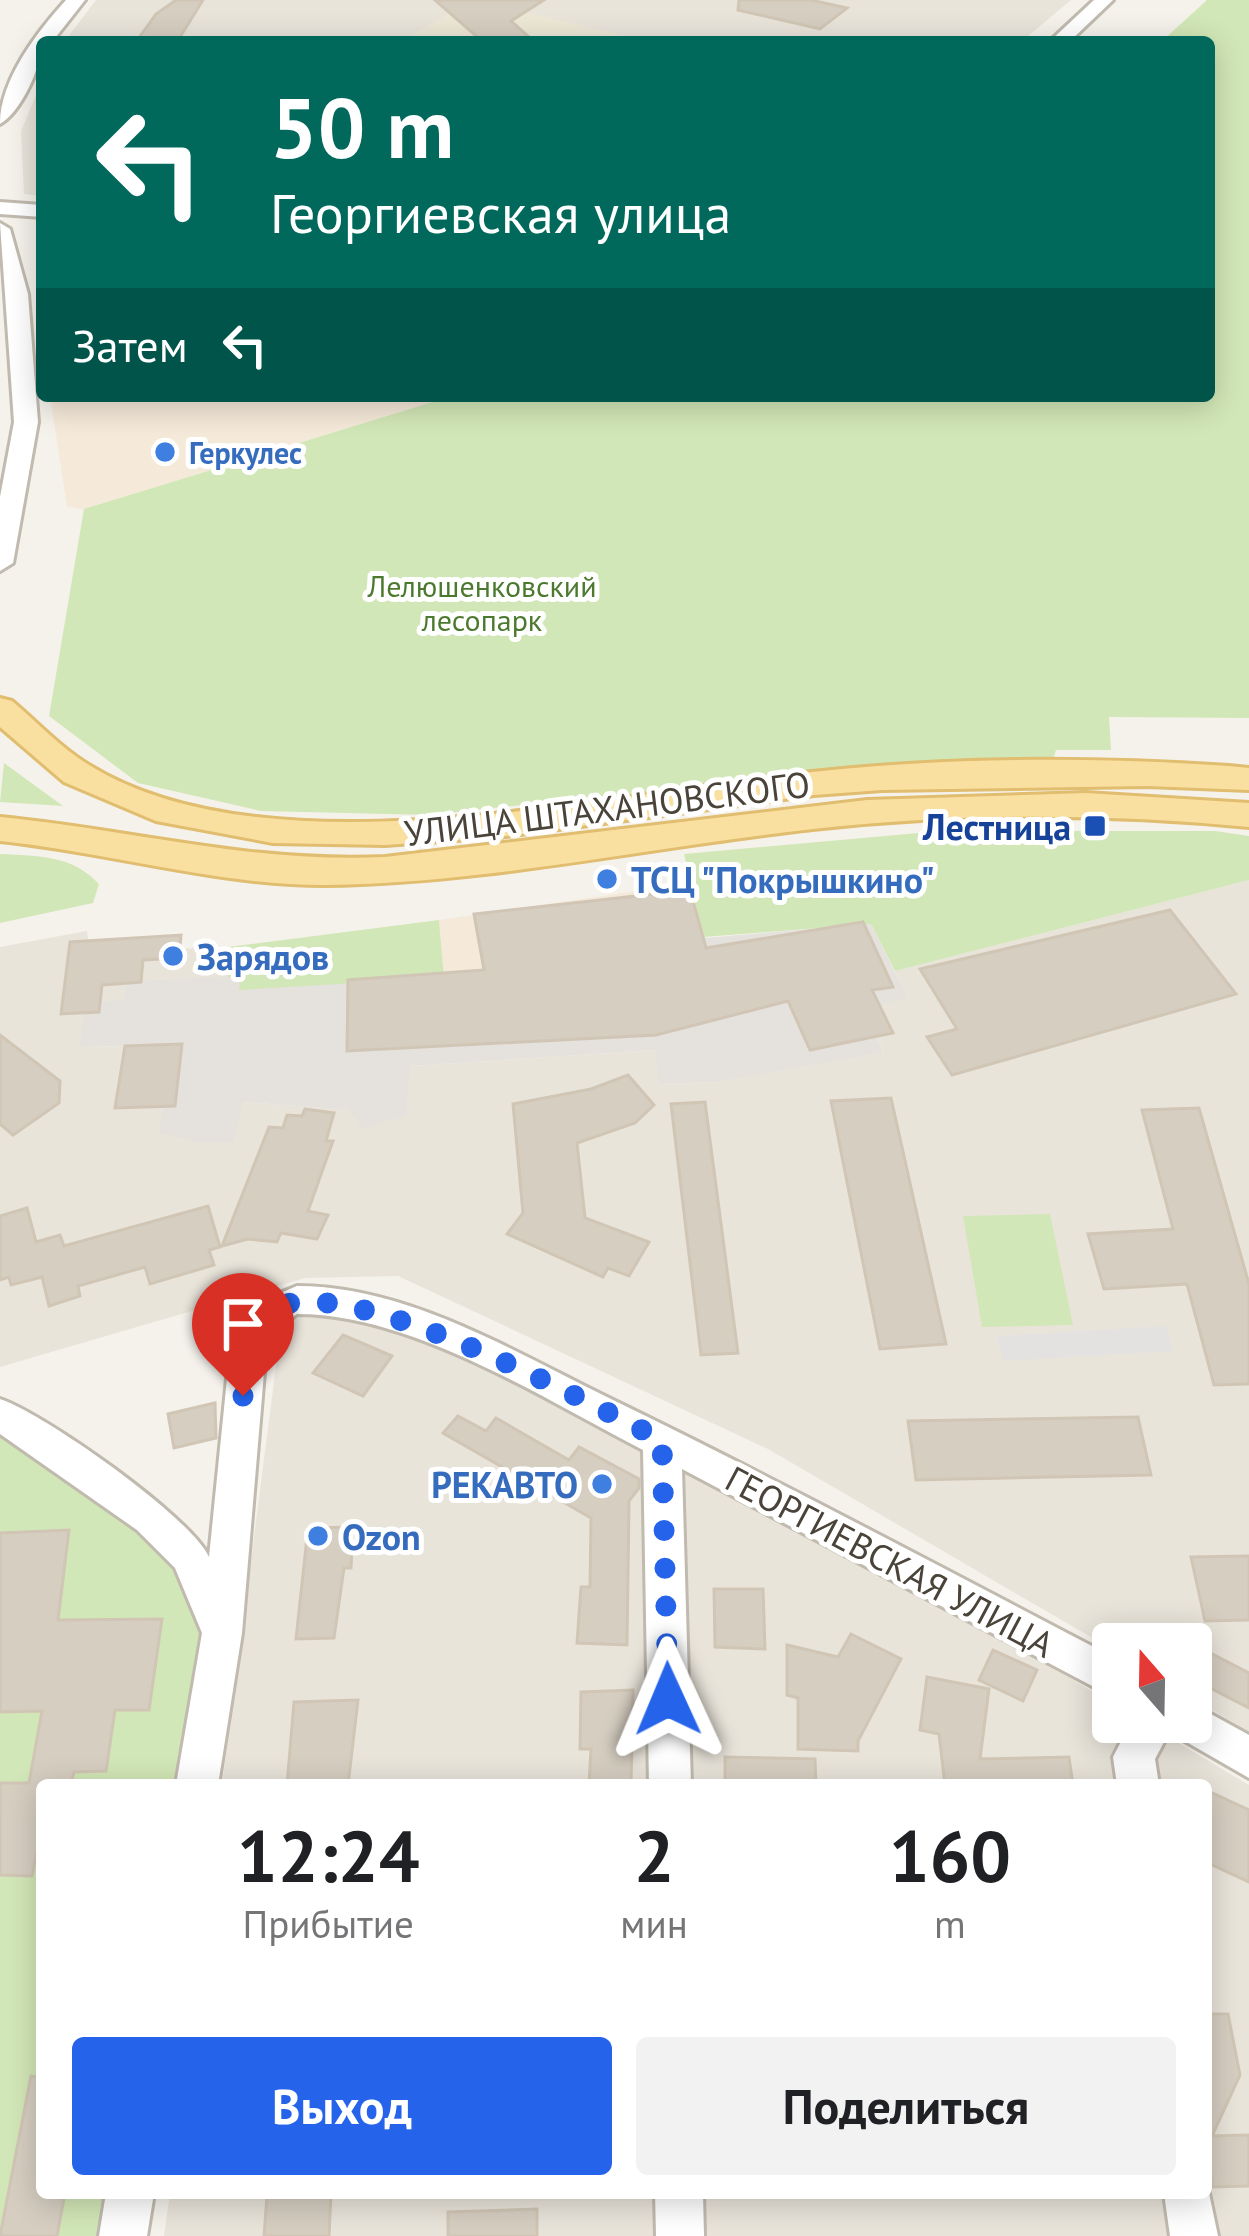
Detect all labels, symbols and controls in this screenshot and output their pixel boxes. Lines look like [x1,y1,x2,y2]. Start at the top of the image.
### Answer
text: 50 m [270,72,454,181]
icon: left [72,84,228,240]
text: Георгиевская улица [270,178,731,248]
icon: left [212,312,278,378]
text: Затем [72,316,188,374]
place label: Геркулес [189,433,302,472]
marker: Геркулес [152,439,178,465]
park label: Лелюшенковский лесопарк [366,566,597,639]
street label: УЛИЦА ШТАХАНОВСКОГО [402,760,812,856]
place label: Лестница [922,803,1071,850]
marker: Лестница [1082,813,1108,839]
place label: ТСЦ "Покрышкино" [631,856,935,903]
marker: ТСЦ "Покрышкино" [594,866,620,892]
place label: Зарядов [197,933,329,980]
marker: Зарядов [160,943,186,969]
pin [192,1273,294,1396]
icon: arrive [210,1291,276,1357]
street label: ГЕОРГИЕВСКАЯ УЛИЦА [718,1455,1062,1667]
place label: РЕКАВТО [431,1461,578,1508]
marker: РЕКАВТО [589,1471,615,1497]
place label: Ozon [342,1513,421,1560]
marker: Ozon [305,1523,331,1549]
north arrow [1092,1623,1212,1743]
map controls [1092,1623,1212,1743]
position arrow [605,1636,731,1762]
text: 12:24 [237,1809,420,1902]
text: 2 [634,1809,675,1902]
text: 160 [889,1809,1011,1902]
text: Прибытие [242,1898,414,1949]
text: мин [620,1898,688,1949]
text: m [934,1898,966,1949]
button: Выход [72,2037,612,2175]
button: Поделиться [636,2037,1176,2175]

